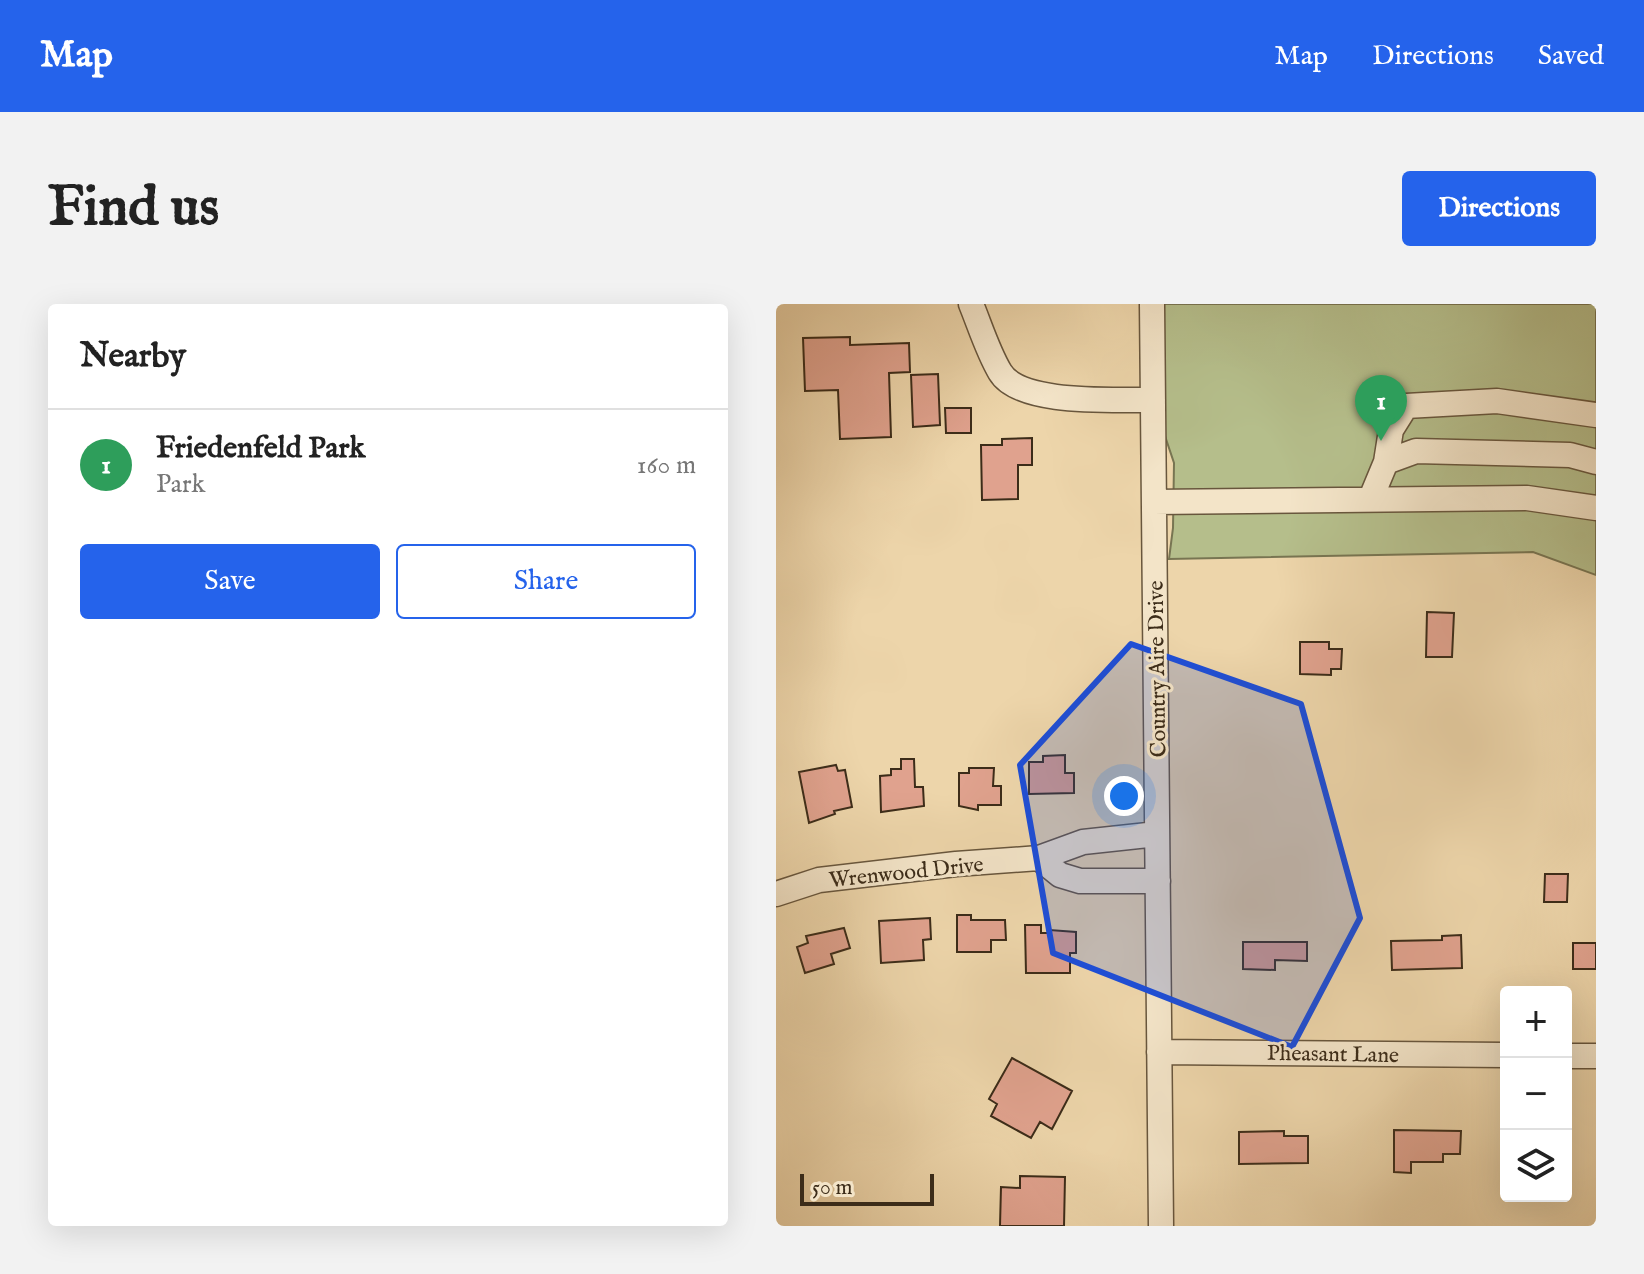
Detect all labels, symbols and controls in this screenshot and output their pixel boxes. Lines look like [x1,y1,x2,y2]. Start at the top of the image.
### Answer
text: Map [40,32,113,80]
text: Map [1274,39,1328,74]
text: Directions [1372,39,1494,74]
text: Saved [1538,39,1604,74]
button: Directions [1402,171,1596,246]
text: Find us [48,173,219,244]
text: Nearby [80,335,186,378]
pin: 1 [1355,375,1407,441]
text: Friedenfeld Park [156,430,365,468]
text: 1 [101,449,111,482]
text: 160 m [637,449,696,482]
text: Park [156,468,205,501]
button: Save [80,544,380,619]
button: Share [396,544,696,619]
street label: Country Aire Drive [1142,580,1174,758]
your location [1104,776,1144,816]
street label: Wrenwood Drive [828,851,985,895]
map controls [1500,986,1572,1202]
button: + [1500,986,1572,1058]
street label: Pheasant Lane [1267,1040,1399,1070]
button: − [1500,1058,1572,1130]
button: layers [1500,1130,1572,1202]
scale bar [800,1170,934,1206]
text: 50 m [812,1174,853,1202]

